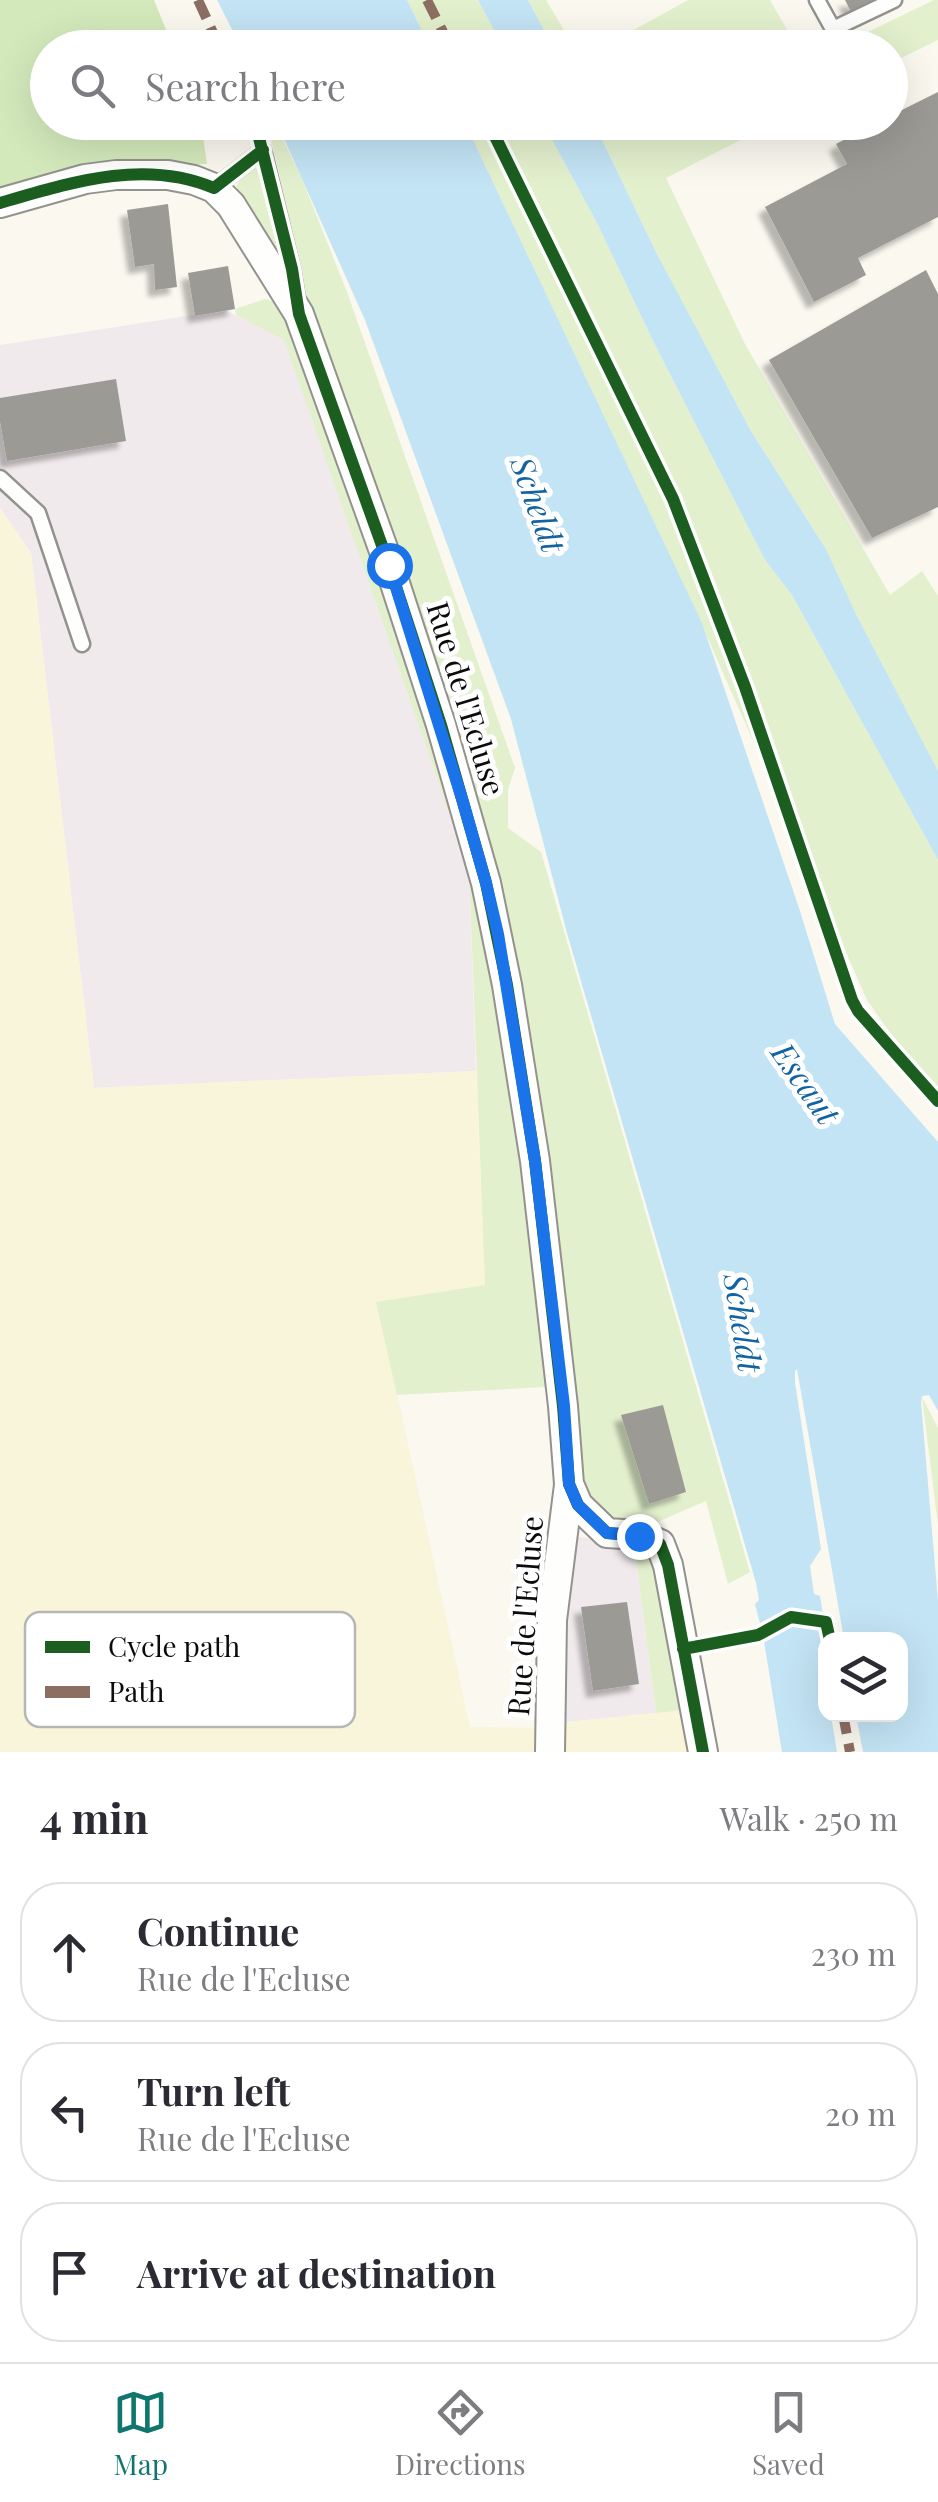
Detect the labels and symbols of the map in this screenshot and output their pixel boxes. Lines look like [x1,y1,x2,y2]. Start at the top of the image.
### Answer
water label: Scheldt [502,449,577,559]
route start [367,543,413,589]
street label: Rue de l'Ecluse [418,597,515,800]
water label: Escaut [762,1031,852,1133]
water label: Scheldt [715,1269,774,1376]
route end [617,1514,663,1560]
street label: Rue de l'Ecluse [497,1515,551,1717]
legend [25,1612,355,1727]
text: Cycle path [108,1627,241,1664]
text: Path [108,1672,165,1709]

